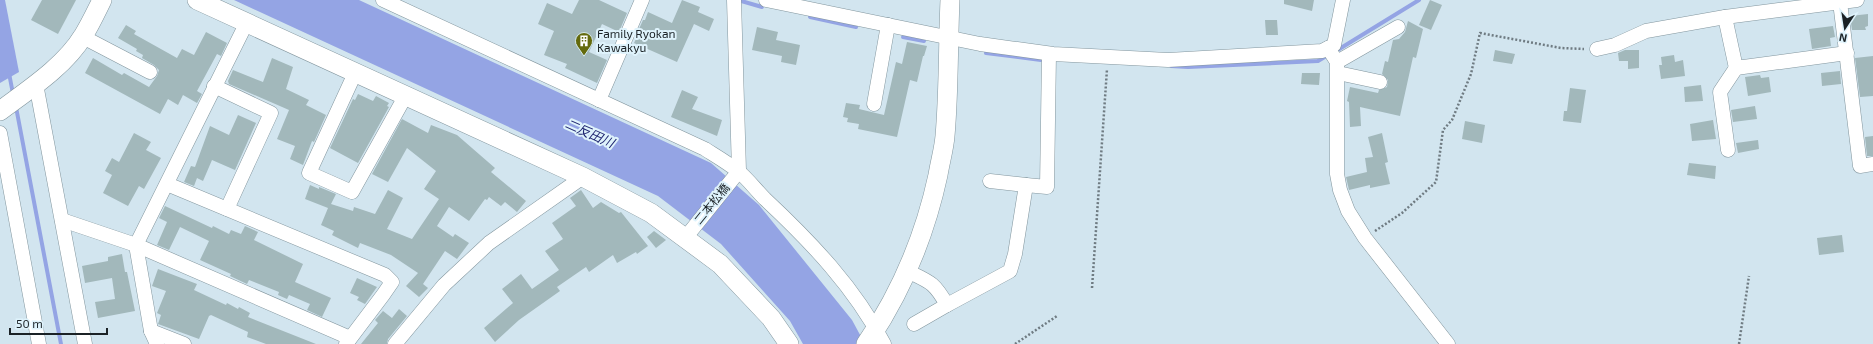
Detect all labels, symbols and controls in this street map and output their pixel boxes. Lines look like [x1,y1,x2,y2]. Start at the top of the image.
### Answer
north arrow [1825,8,1865,48]
place label: Family Ryokan Kawakyu [597,26,676,54]
building icon: Family Ryokan Kawakyu [574,31,594,56]
text: N [1838,31,1848,45]
water label: 二反田川 [563,115,619,152]
street label: 二本松橋 [691,180,732,226]
scale bar [10,310,107,336]
text: 50 m [16,316,43,330]

